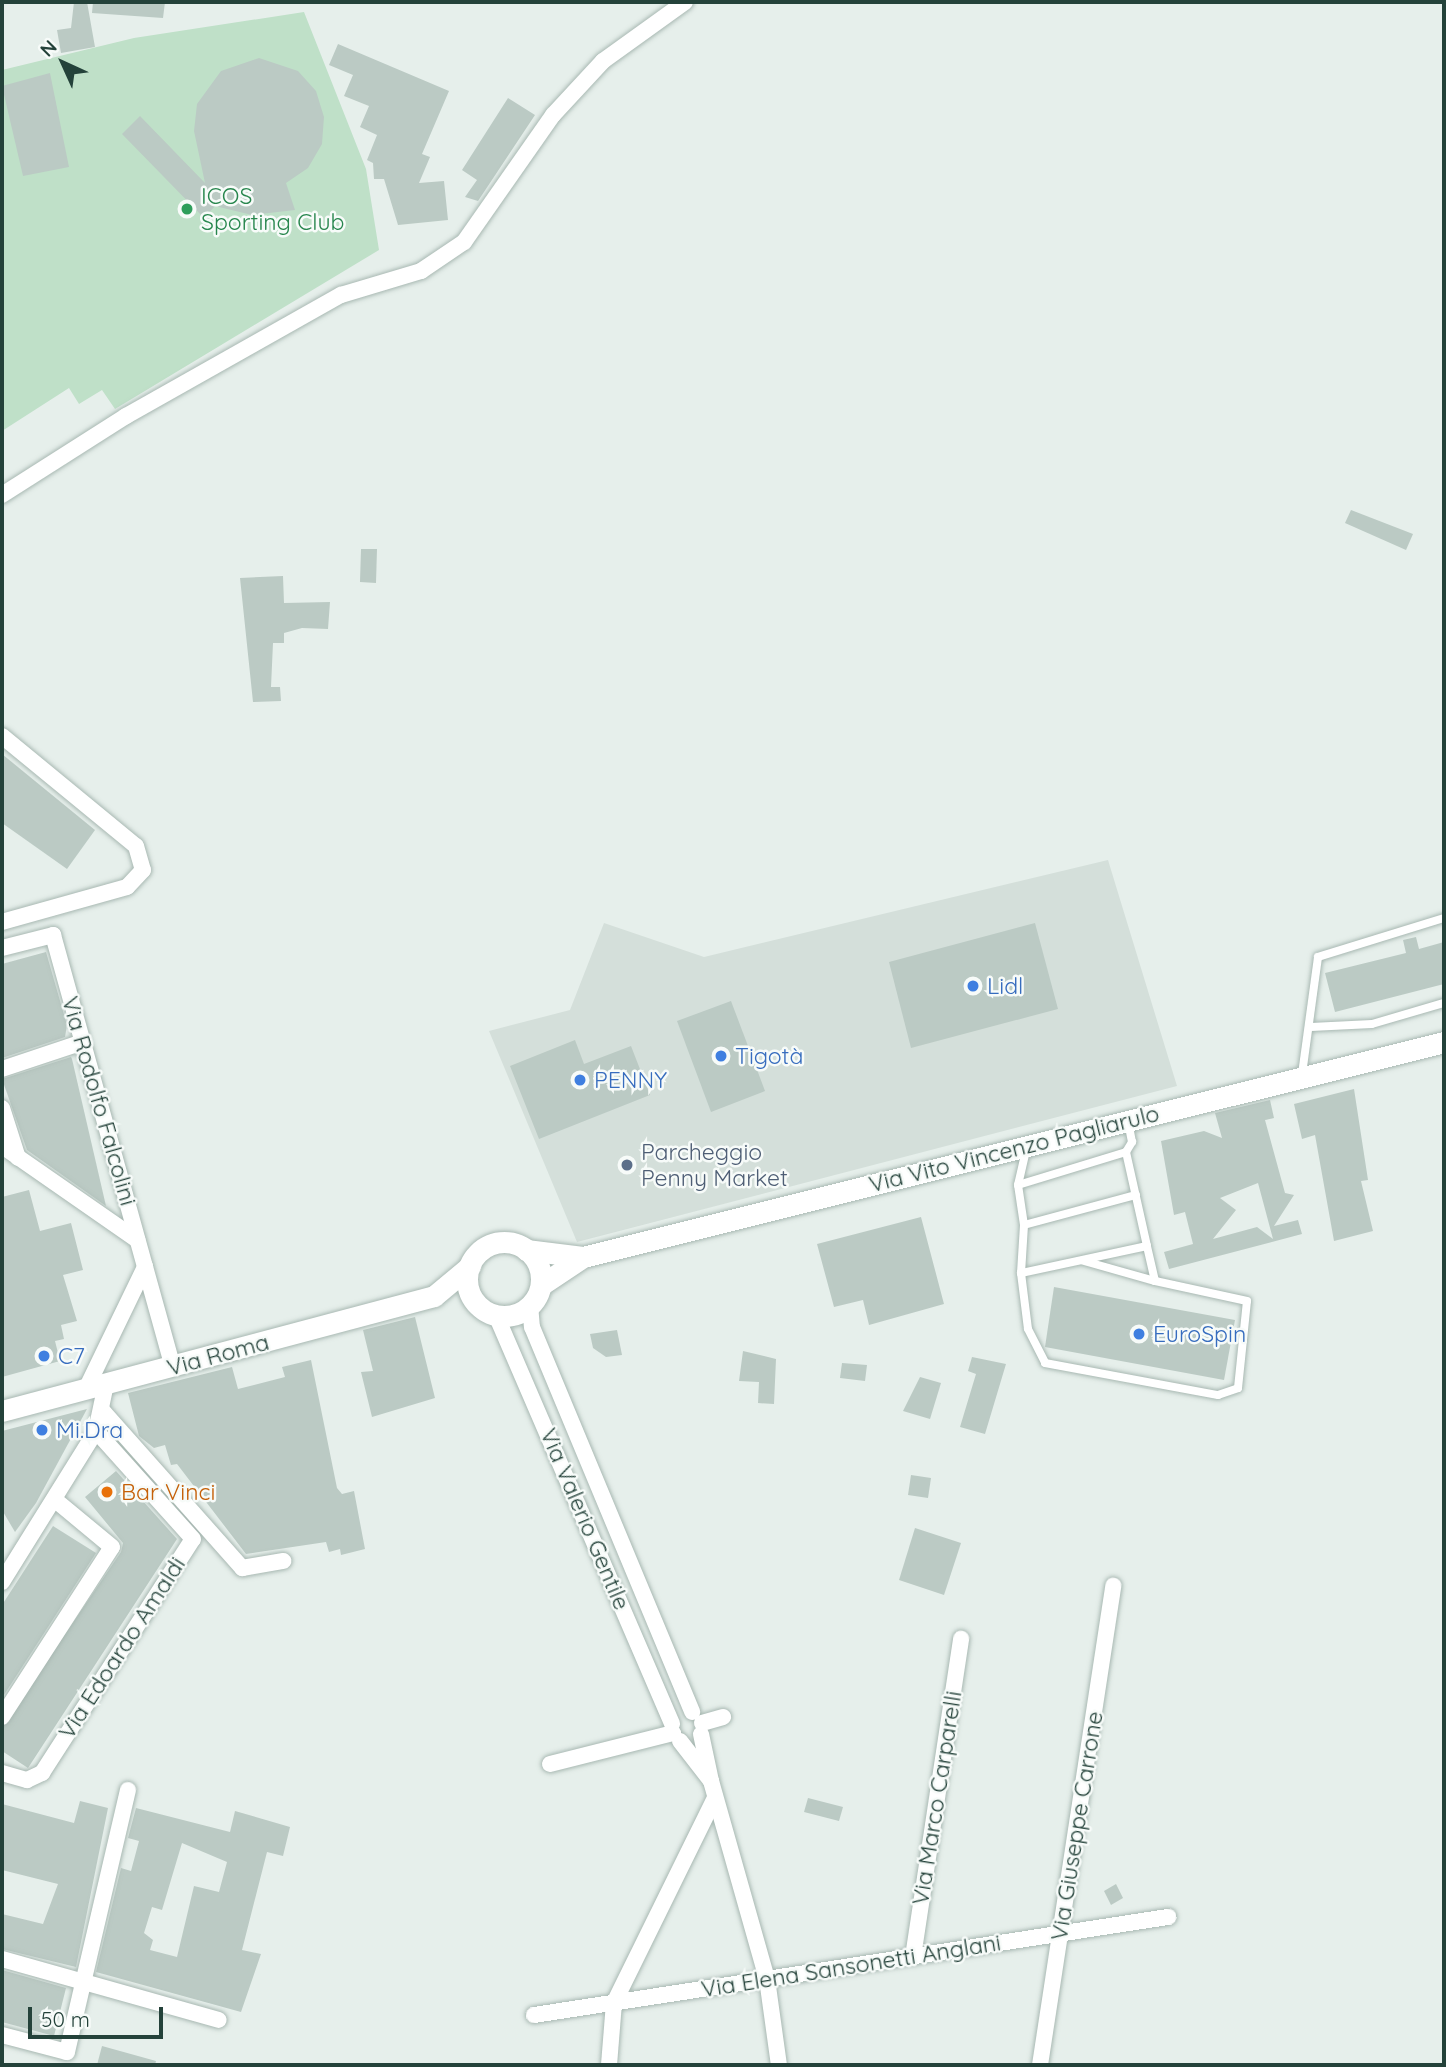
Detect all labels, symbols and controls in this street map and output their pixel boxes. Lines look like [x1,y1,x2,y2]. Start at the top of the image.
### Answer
north arrow [28,28,98,98]
text: N [35,35,62,62]
place label: ICOS Sporting Club [201,182,344,236]
marker: ICOS Sporting Club [179,201,195,217]
place label: Lidl [987,972,1023,1000]
marker: Lidl [965,978,981,994]
street label: Via Rodolfo Falcolini [56,993,142,1209]
place label: Tigotà [735,1042,803,1070]
marker: Tigotà [713,1048,729,1064]
place label: PENNY [594,1066,667,1094]
marker: PENNY [572,1072,588,1088]
street label: Via Vito Vincenzo Pagliarulo [866,1100,1162,1198]
place label: Parcheggio Penny Market [641,1138,788,1192]
marker: Parcheggio Penny Market [619,1157,635,1173]
place label: EuroSpin [1153,1320,1246,1348]
marker: EuroSpin [1131,1326,1147,1342]
street label: Via Roma [164,1328,272,1382]
place label: C7 [58,1342,85,1370]
marker: C7 [36,1348,52,1364]
place label: Mi.Dra [56,1416,123,1444]
marker: Mi.Dra [34,1422,50,1438]
street label: Via Valerio Gentile [534,1424,636,1614]
place label: Bar Vinci [121,1478,215,1506]
marker: Bar Vinci [99,1484,115,1500]
street label: Via Edoardo Amaldi [53,1552,191,1744]
street label: Via Marco Carparelli [906,1689,968,1907]
street label: Via Giuseppe Carrone [1045,1709,1109,1943]
street label: Via Elena Sansonetti Anglani [699,1929,1003,2003]
scale bar [32,1994,166,2038]
text: 50 m [41,2006,90,2032]

